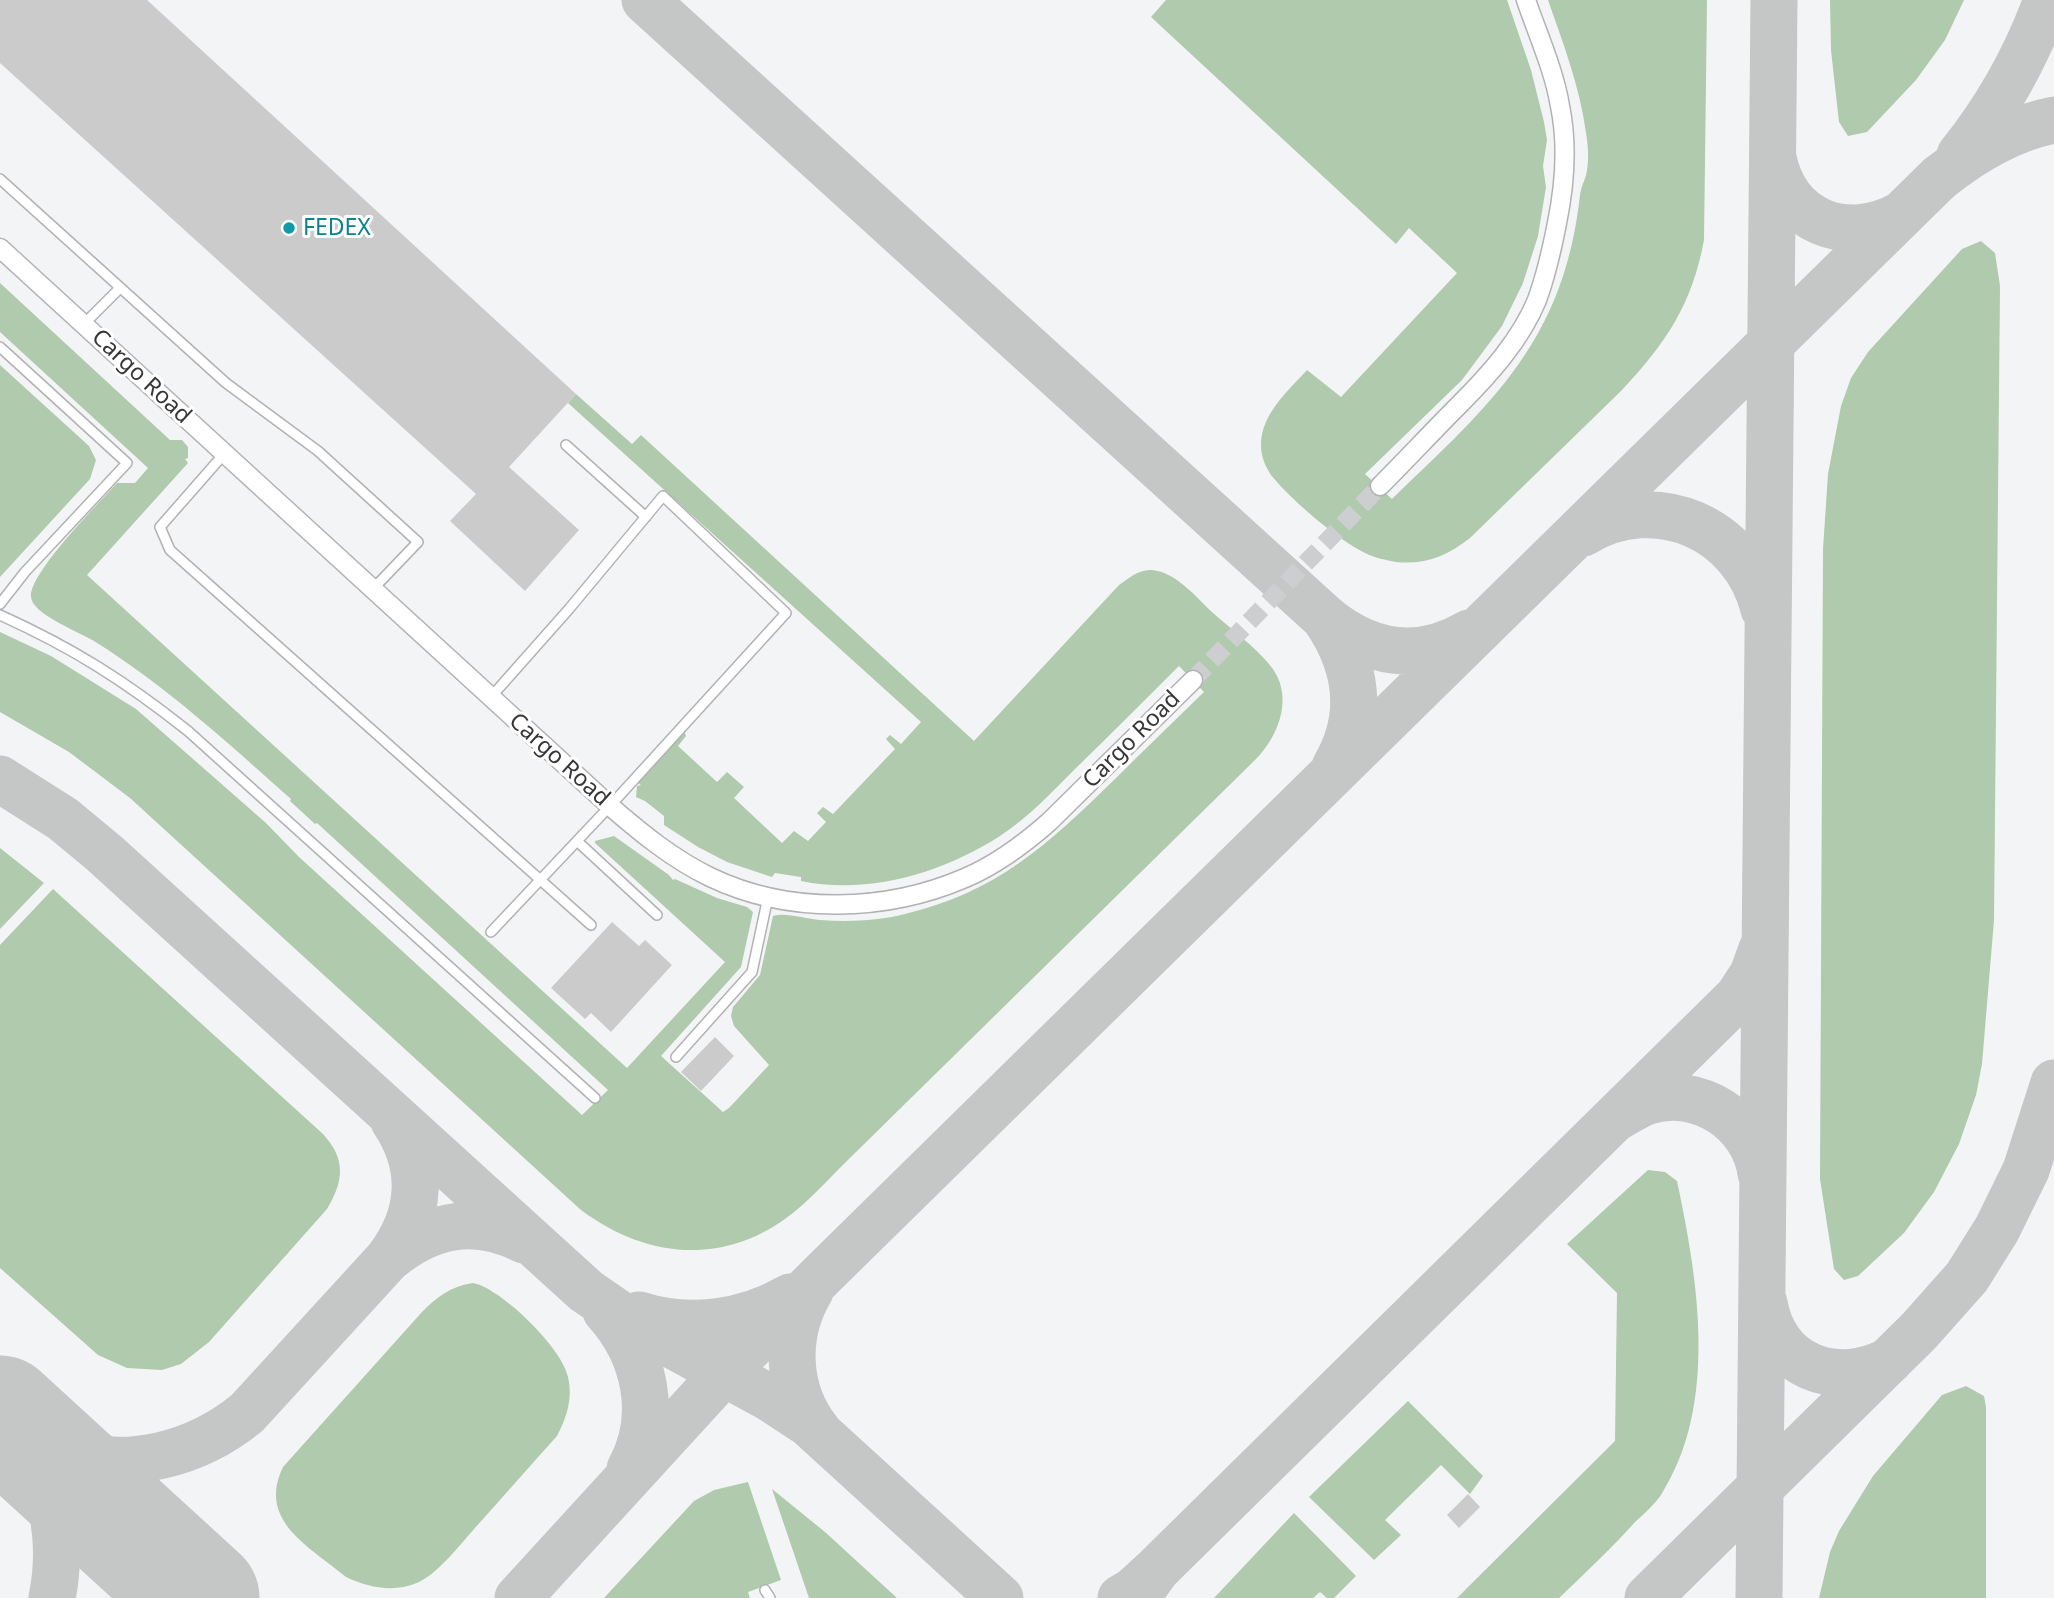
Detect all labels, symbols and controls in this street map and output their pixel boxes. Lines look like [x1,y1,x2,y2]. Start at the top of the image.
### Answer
place label: FEDEX [303,214,371,242]
marker: FEDEX [281,220,297,236]
street label: Cargo Road [86,324,196,430]
street label: Cargo Road [1078,686,1186,794]
street label: Cargo Road [503,708,615,812]

